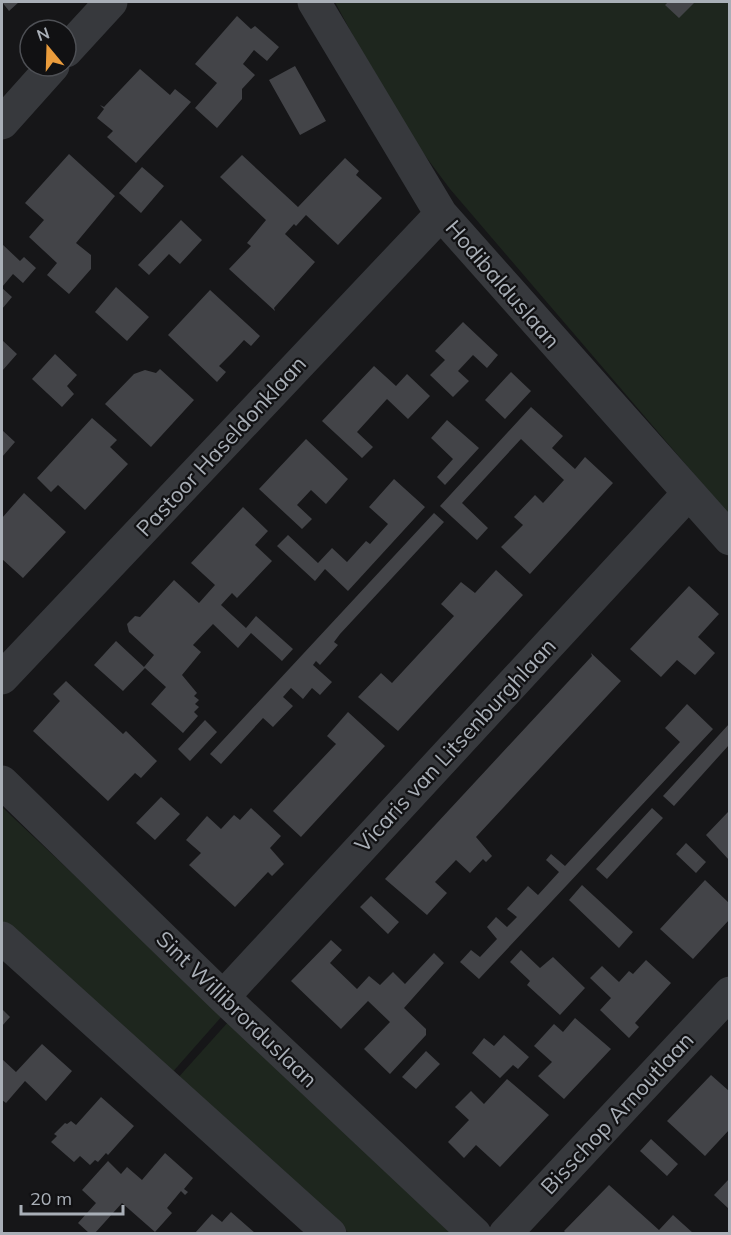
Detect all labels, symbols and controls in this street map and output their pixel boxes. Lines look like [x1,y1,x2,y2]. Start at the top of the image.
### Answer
north arrow [18,18,78,78]
text: N [34,22,52,45]
street label: Hodibalduslaan [440,214,566,354]
street label: Pastoor Haseldonklaan [130,350,312,542]
street label: Vicaris van Litsenburghlaan [348,632,562,858]
street label: Sint Willibrorduslaan [150,925,324,1093]
street label: Bisschop Arnoutlaan [535,1026,699,1200]
scale bar [21,1178,123,1216]
text: 20 m [30,1187,72,1210]

